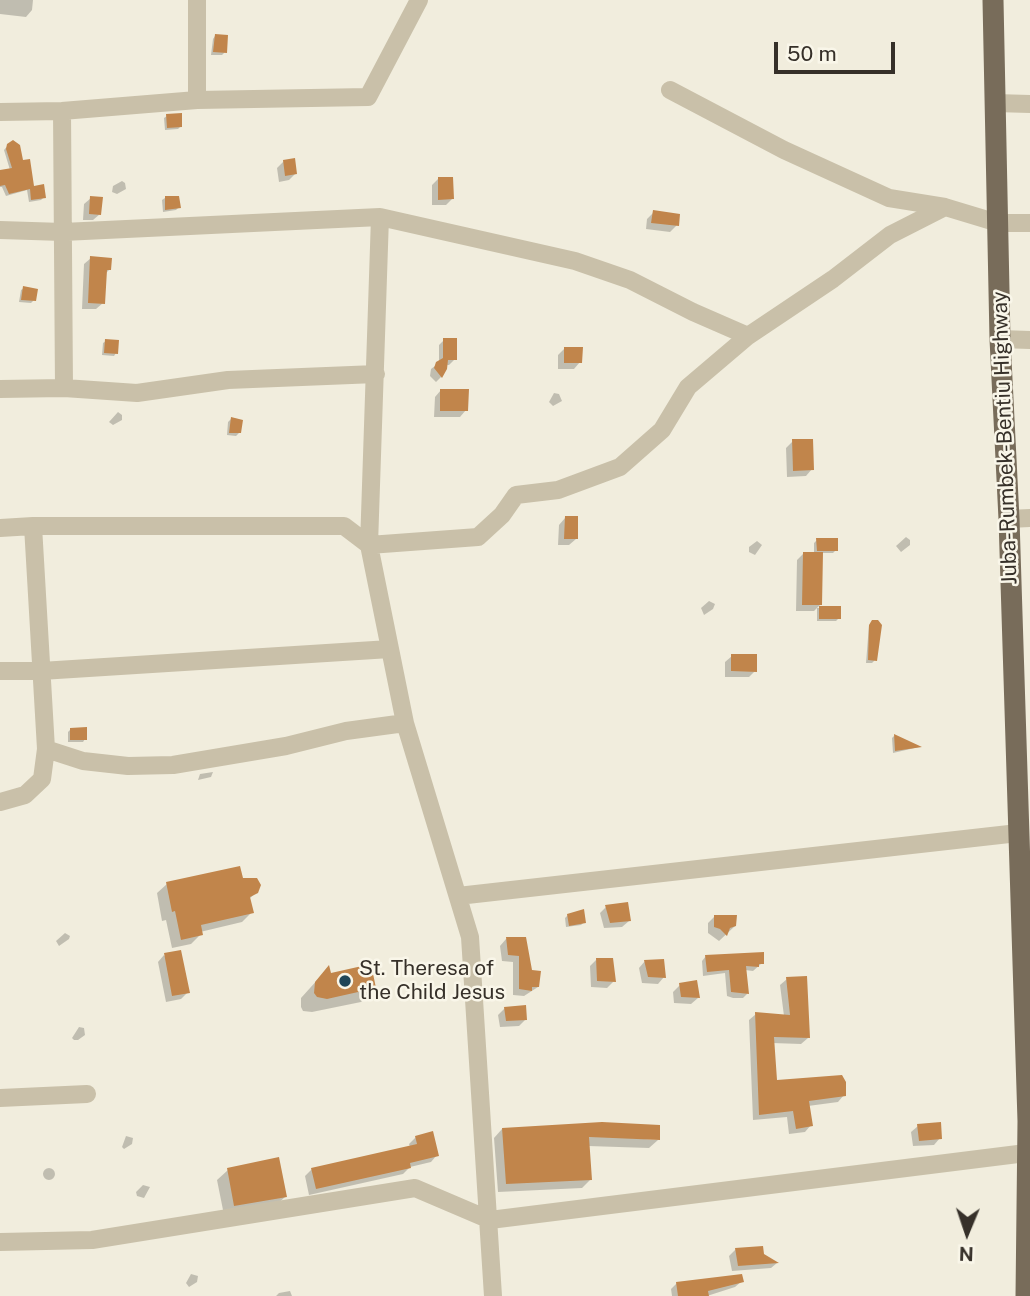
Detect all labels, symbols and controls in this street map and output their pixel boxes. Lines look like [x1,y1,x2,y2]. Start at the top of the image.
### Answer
scale bar [778,28,899,72]
text: 50 m [787,41,837,66]
street label: Juba-Rumbek-Bentiu Highway [987,291,1023,585]
place label: St. Theresa of the Child Jesus [359,956,505,1006]
marker: St. Theresa of the Child Jesus [337,973,353,989]
north arrow [932,1198,1002,1268]
text: N [958,1243,974,1265]

